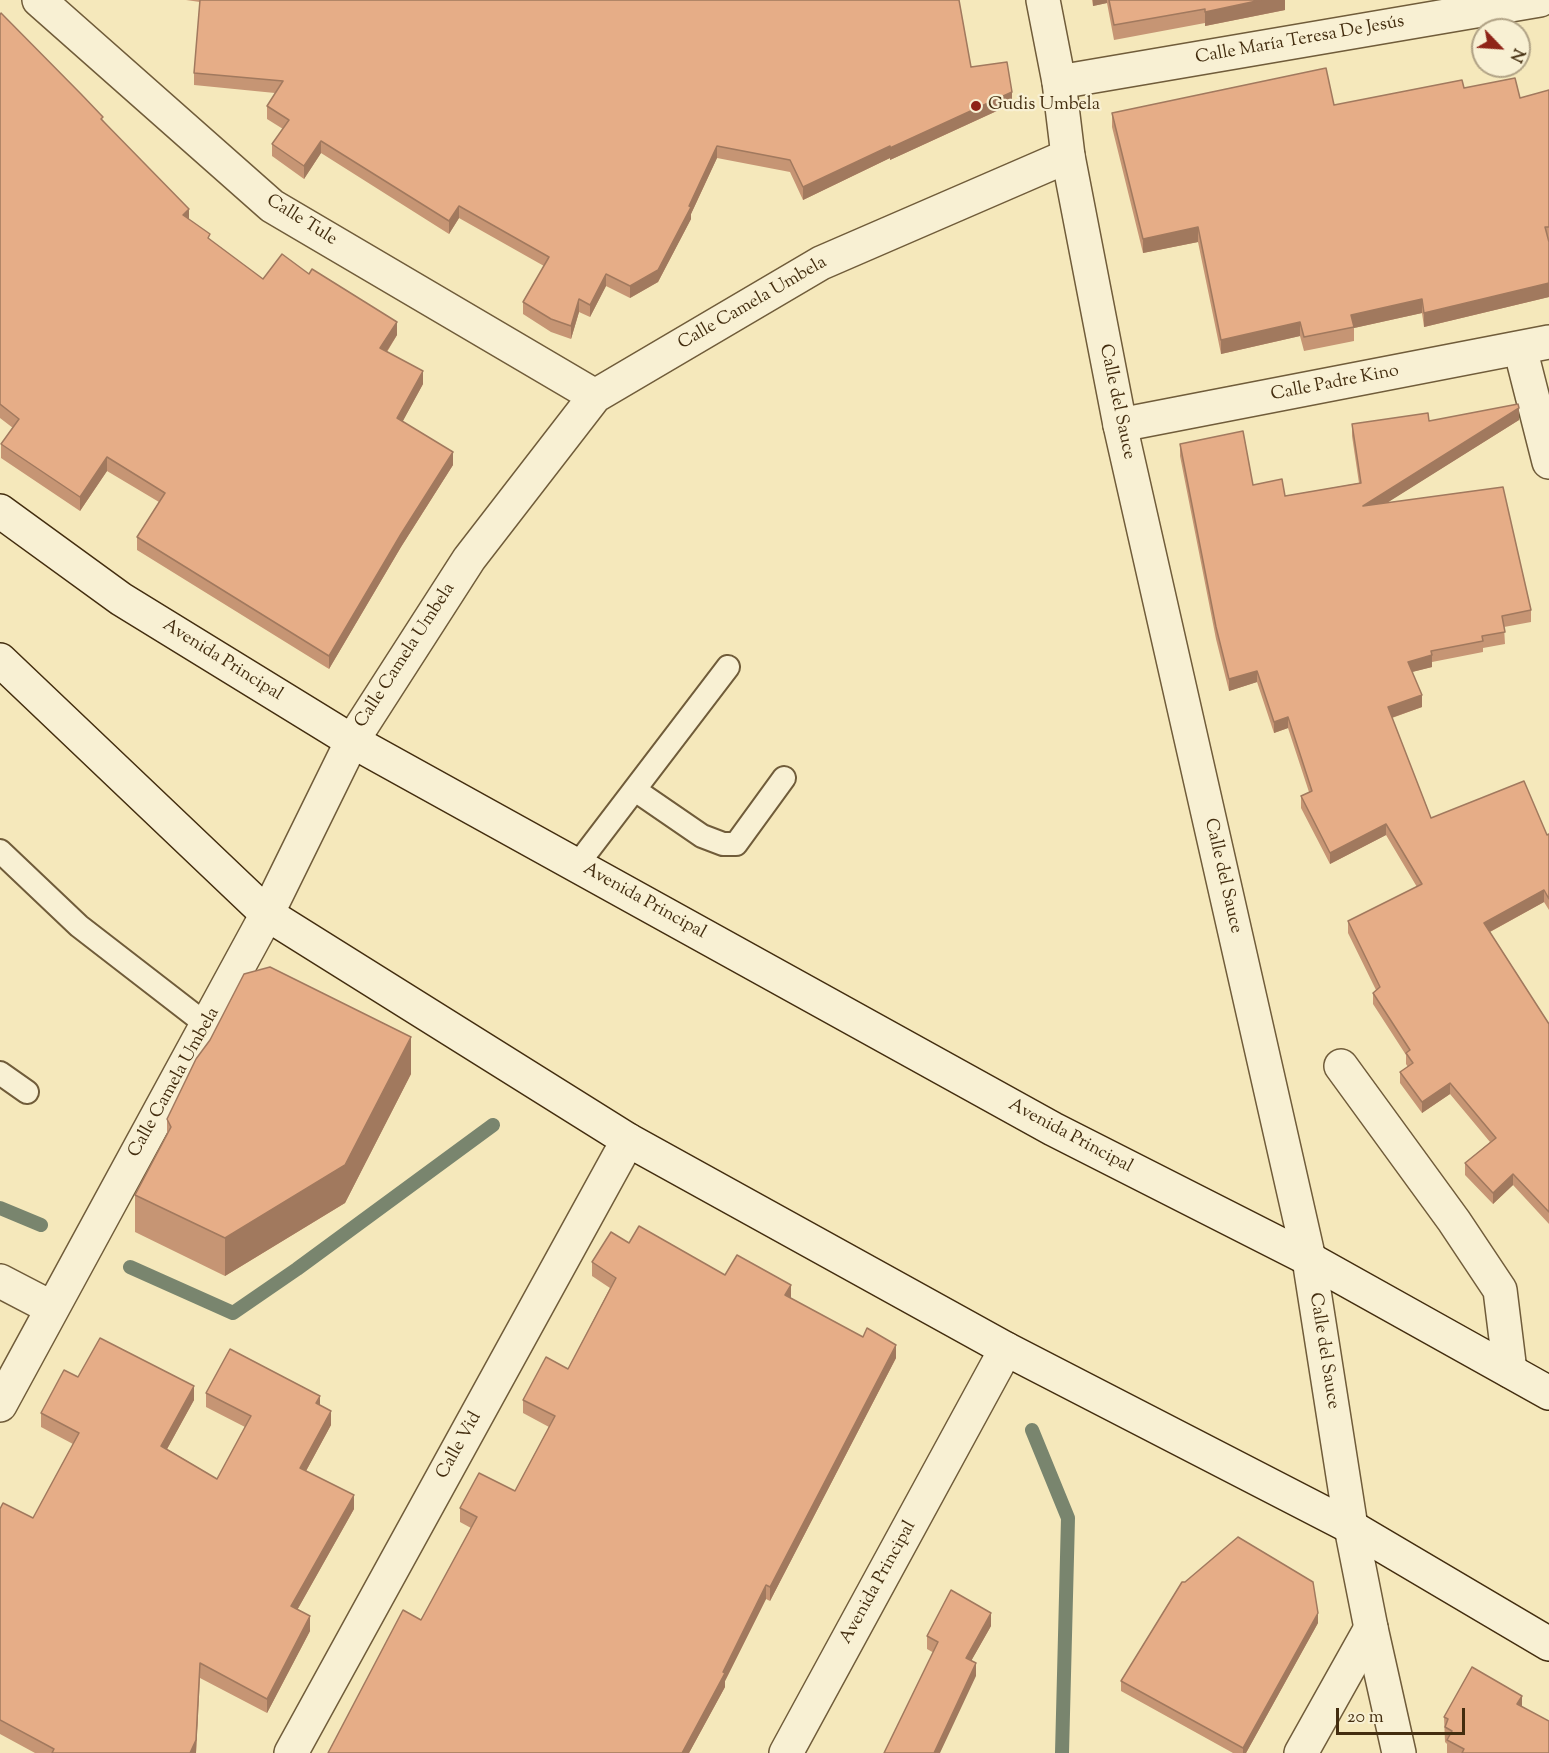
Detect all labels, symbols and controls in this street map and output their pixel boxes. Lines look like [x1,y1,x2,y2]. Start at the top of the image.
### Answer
street label: Calle María Teresa De Jesús [1194,12,1406,70]
north arrow [1471,18,1531,78]
text: N [1503,44,1529,66]
place label: Gudis Umbela [988,95,1100,117]
marker: Gudis Umbela [969,99,983,113]
street label: Calle Tule [262,191,340,251]
street label: Calle Camela Umbela [675,253,831,355]
street label: Calle del Sauce [1093,342,1139,462]
street label: Calle Padre Kino [1269,361,1401,407]
street label: Calle Camela Umbela [351,580,461,732]
street label: Avenida Principal [158,615,286,707]
street label: Calle del Sauce [1198,816,1246,936]
street label: Avenida Principal [579,859,709,945]
street label: Calle Camela Umbela [125,1004,225,1162]
street label: Avenida Principal [1004,1095,1136,1179]
street label: Calle del Sauce [1303,1291,1343,1411]
street label: Calle Vid [433,1409,487,1483]
street label: Avenida Principal [836,1518,922,1648]
scale bar [1339,1696,1468,1734]
text: 20 m [1347,1705,1384,1731]

